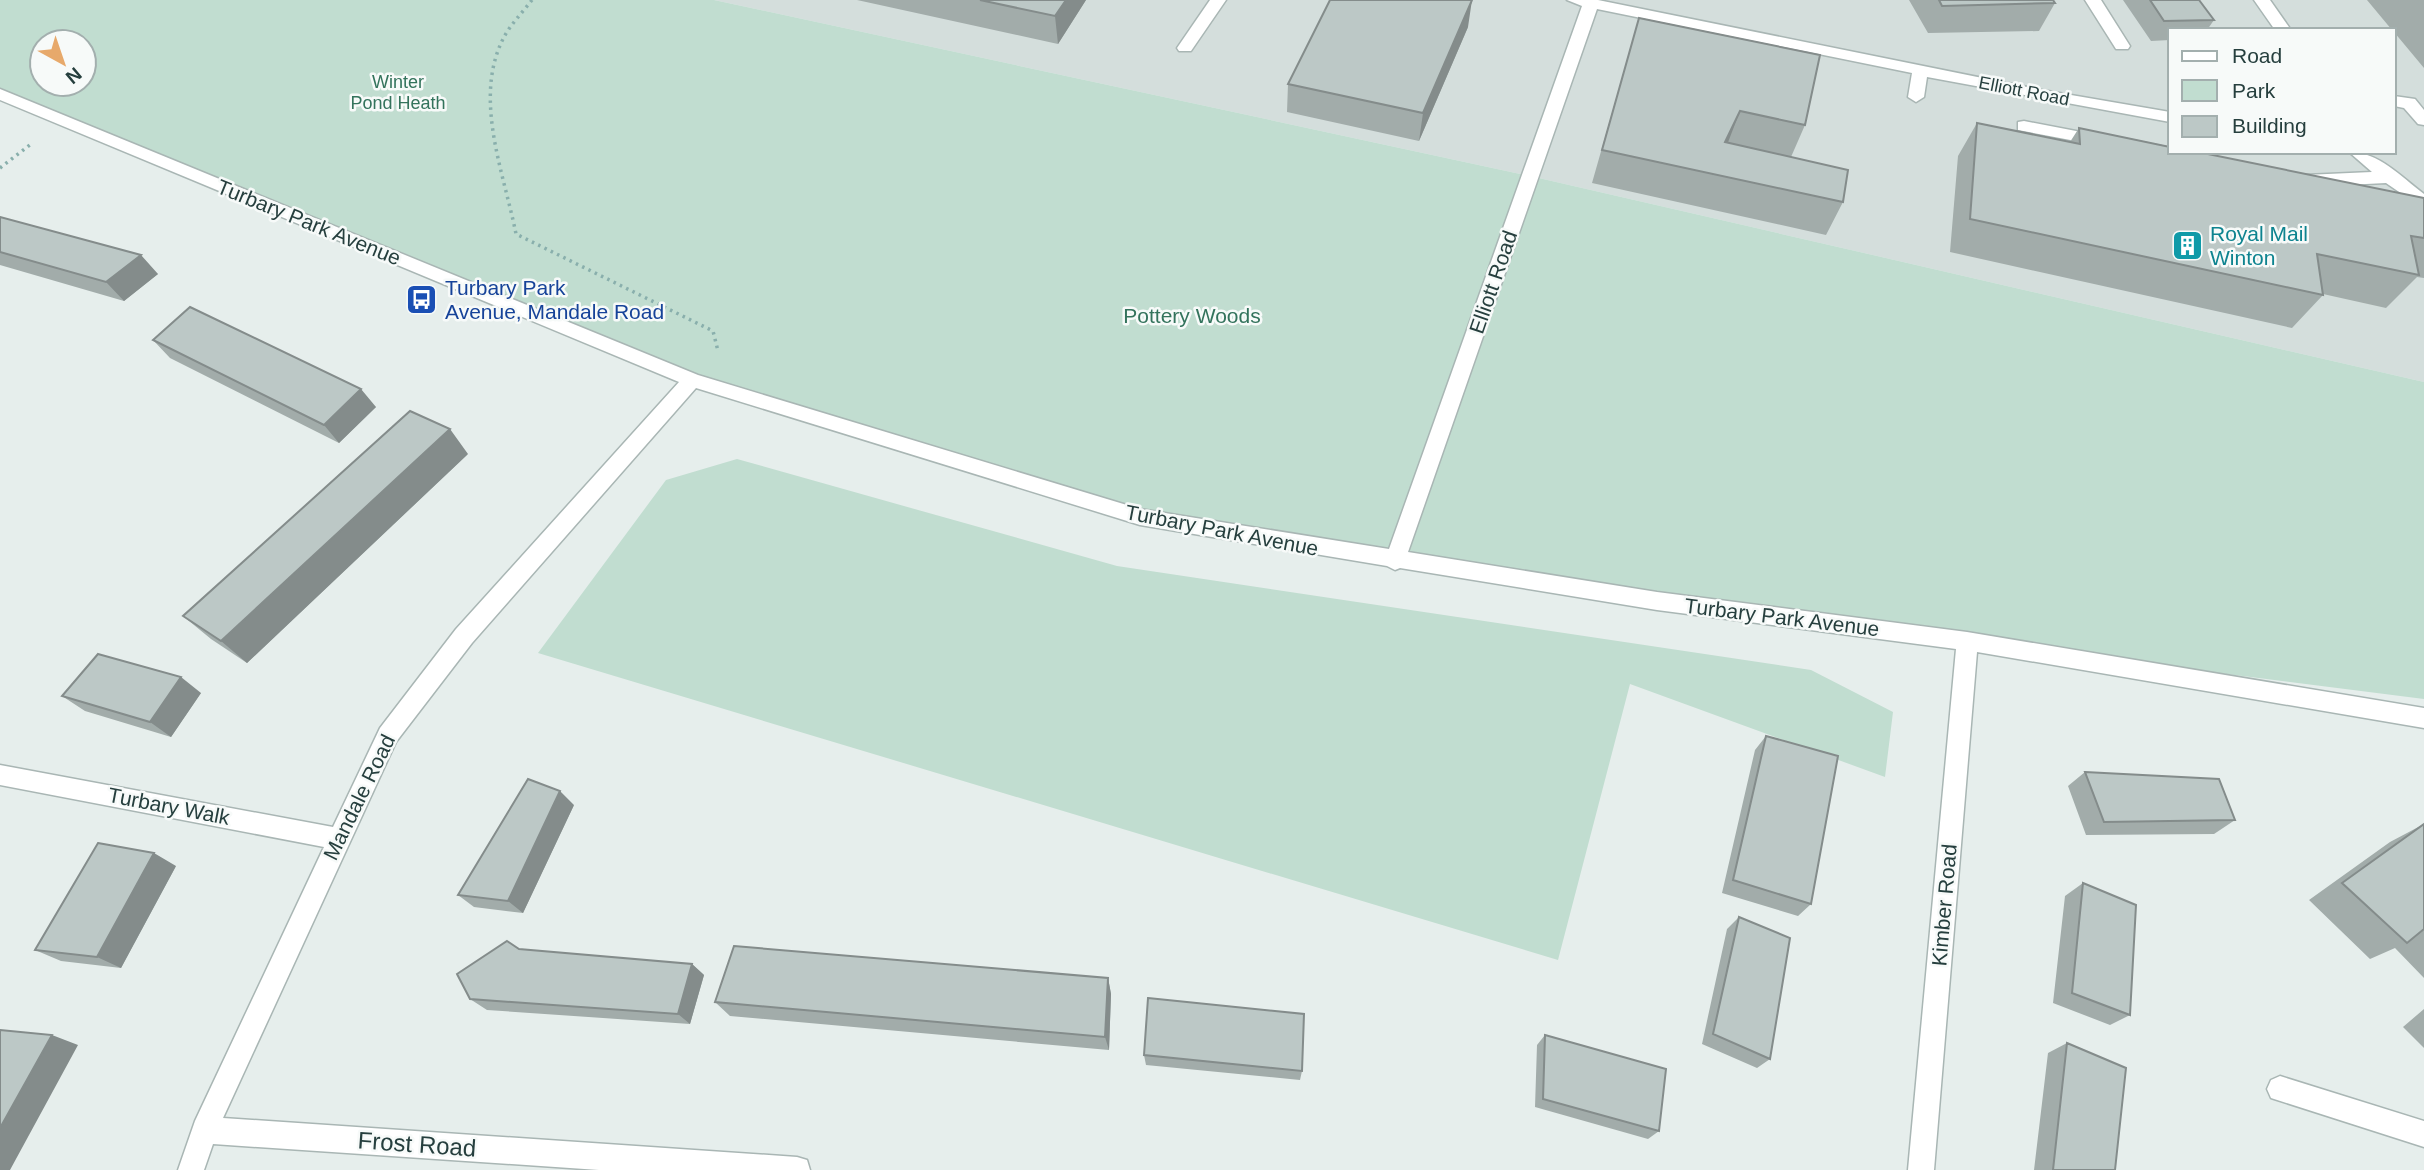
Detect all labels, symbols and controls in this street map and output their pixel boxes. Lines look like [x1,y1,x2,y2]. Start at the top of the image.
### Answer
north arrow [28,28,98,98]
legend [2168,28,2396,154]
text: Road [2232,44,2282,67]
text: N [62,63,86,88]
park label: Winter Pond Heath [350,72,446,113]
street label: Elliott Road [1977,72,2071,110]
text: Park [2232,79,2276,102]
text: Building [2232,114,2307,137]
street label: Turbary Park Avenue [214,175,404,269]
place label: Royal Mail Winton [2210,222,2308,269]
street label: Elliott Road [1465,227,1521,337]
building icon: Royal Mail Winton [2170,228,2204,262]
place label: Turbary Park Avenue, Mandale Road [445,276,664,323]
bus stop icon: Turbary Park Avenue, Mandale Road [405,282,439,316]
park label: Pottery Woods [1123,304,1261,327]
street label: Turbary Park Avenue [1124,500,1320,560]
street label: Turbary Park Avenue [1683,594,1881,640]
street label: Mandale Road [319,731,399,863]
street label: Turbary Walk [106,783,232,829]
street label: Kimber Road [1927,843,1961,967]
street label: Frost Road [357,1126,477,1162]

